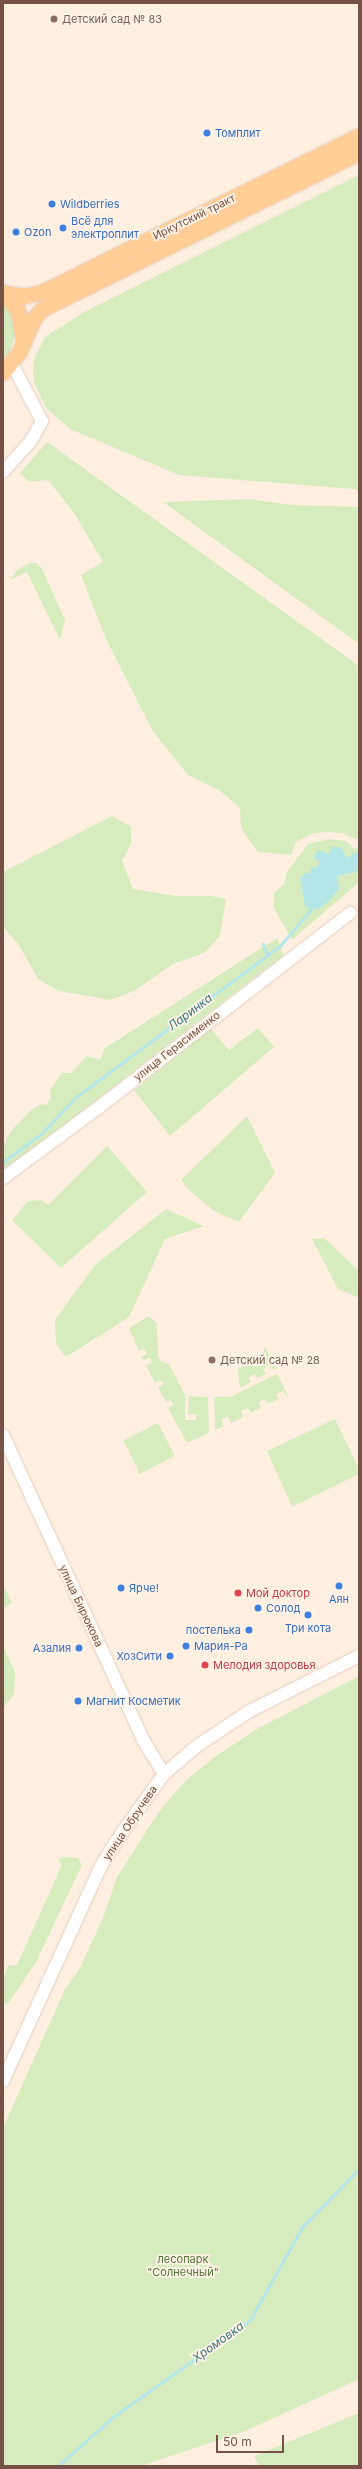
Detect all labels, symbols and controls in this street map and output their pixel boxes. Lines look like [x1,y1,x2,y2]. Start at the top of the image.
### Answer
place label: Детский сад № 83 [62,12,162,26]
marker: Детский сад № 83 [49,14,59,24]
place label: Томплит [215,126,261,140]
marker: Томплит [202,128,212,138]
street label: Иркутский тракт [151,191,237,243]
place label: Wildberries [60,197,120,211]
marker: Wildberries [47,199,57,209]
place label: Всё для электроплит [71,215,139,241]
marker: Всё для электроплит [58,223,68,233]
place label: Ozon [24,225,51,239]
marker: Ozon [11,227,21,237]
water label: Ларинка [165,991,215,1033]
street label: улица Герасименко [131,1008,223,1084]
place label: Детский сад № 28 [220,1353,320,1367]
marker: Детский сад № 28 [207,1355,217,1365]
street label: улица Бирюкова [56,1563,106,1649]
place label: Ярче! [129,1581,159,1595]
marker: Аян [334,1581,344,1591]
marker: Ярче! [116,1583,126,1593]
place label: Мой доктор [246,1586,310,1600]
marker: Мой доктор [233,1588,243,1598]
place label: Аян [329,1592,349,1606]
place label: Солод [266,1601,300,1615]
marker: Солод [253,1603,263,1613]
marker: Три кота [303,1610,313,1620]
place label: Три кота [285,1621,331,1635]
place label: постелька [186,1623,241,1637]
marker: постелька [244,1625,254,1635]
place label: Мария-Ра [194,1639,248,1653]
place label: Азалия [33,1641,71,1655]
marker: Мария-Ра [181,1641,191,1651]
marker: Азалия [74,1643,84,1653]
place label: ХозСити [116,1649,162,1663]
marker: ХозСити [165,1651,175,1661]
place label: Мелодия здоровья [213,1658,316,1672]
marker: Мелодия здоровья [200,1660,210,1670]
place label: Магнит Косметик [86,1694,181,1708]
marker: Магнит Косметик [73,1696,83,1706]
street label: улица Обручева [100,1783,160,1863]
park label: лесопарк "Солнечный" [147,2253,219,2279]
water label: Хромовка [190,2319,246,2365]
scale bar [218,2427,286,2453]
text: 50 m [223,2434,252,2449]

